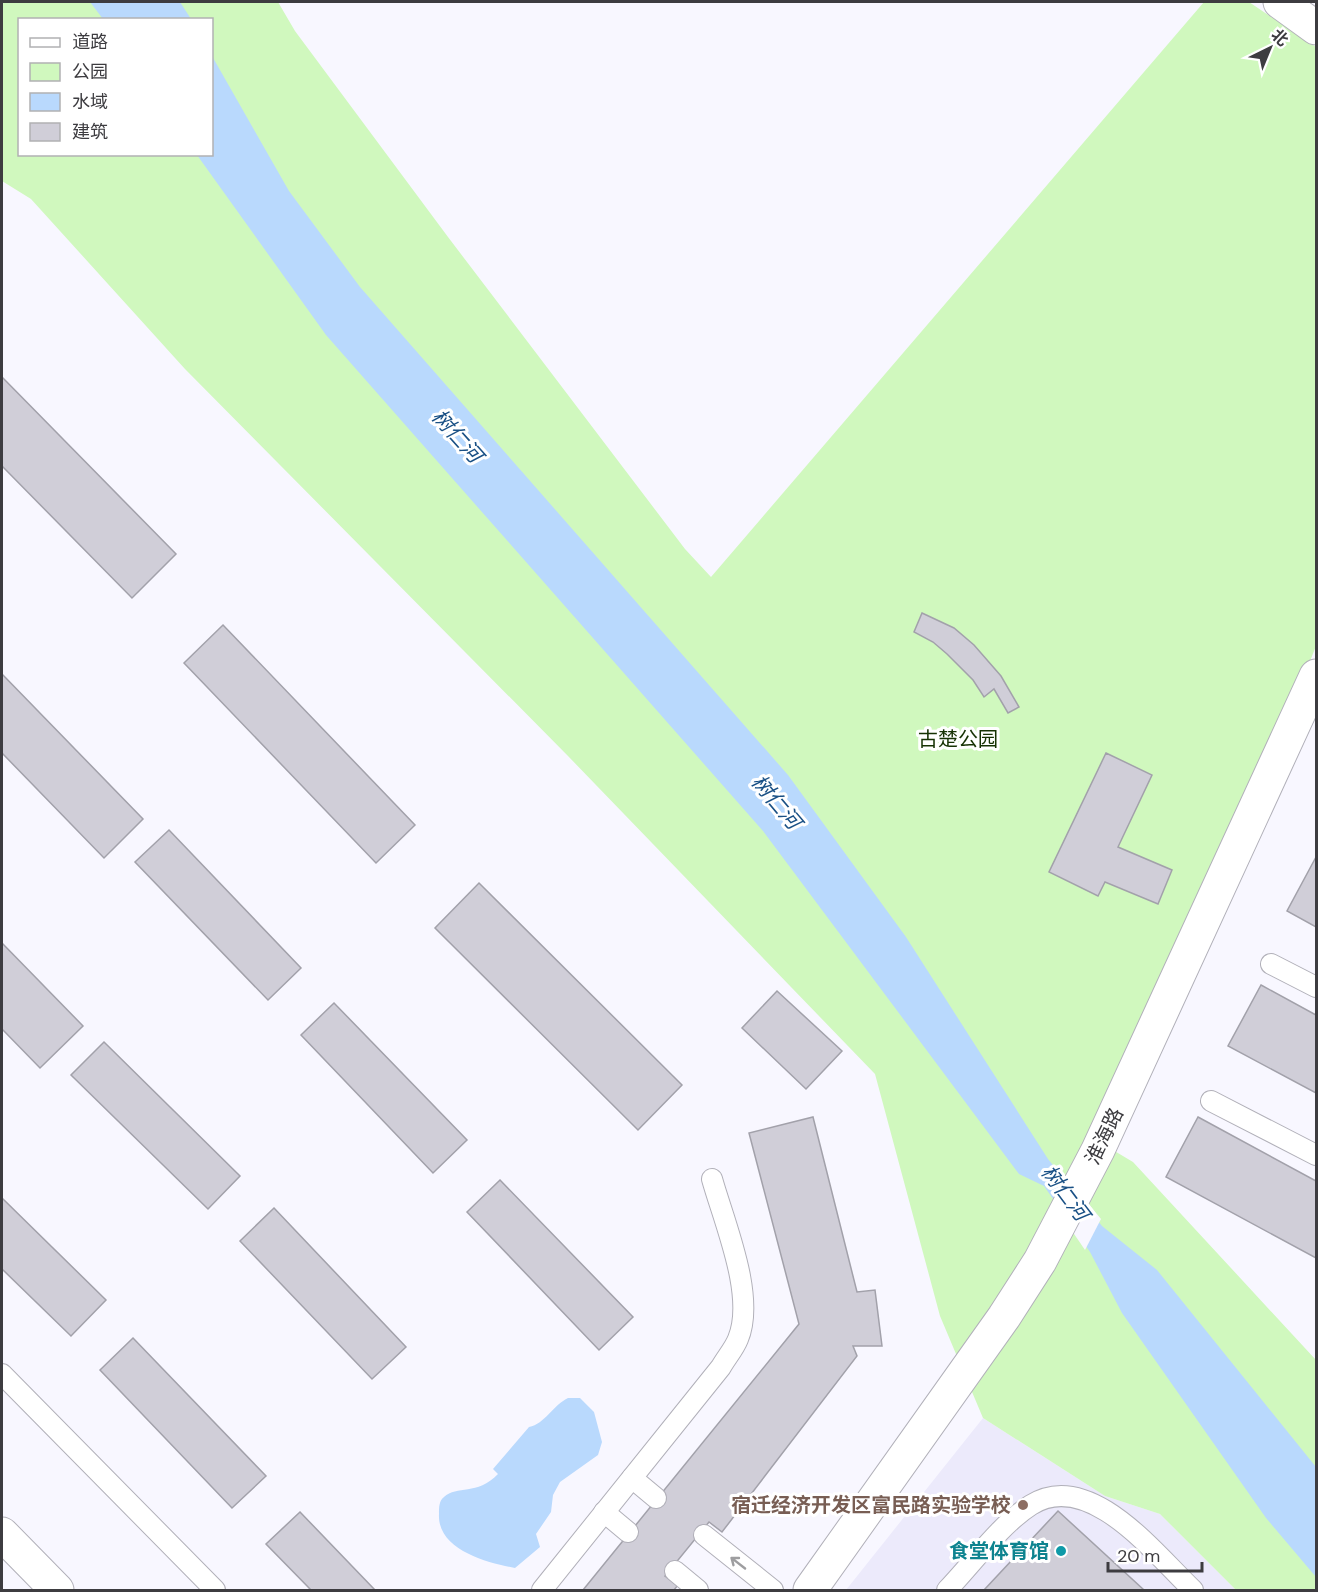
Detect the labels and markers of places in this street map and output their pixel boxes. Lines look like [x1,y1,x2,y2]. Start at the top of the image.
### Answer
place label: 宿迁经济开发区富民路实验学校 [731,1492,1011,1518]
marker: 宿迁经济开发区富民路实验学校 [1016,1498,1030,1512]
place label: 食堂体育馆 [949,1538,1049,1564]
marker: 食堂体育馆 [1054,1544,1068,1558]

